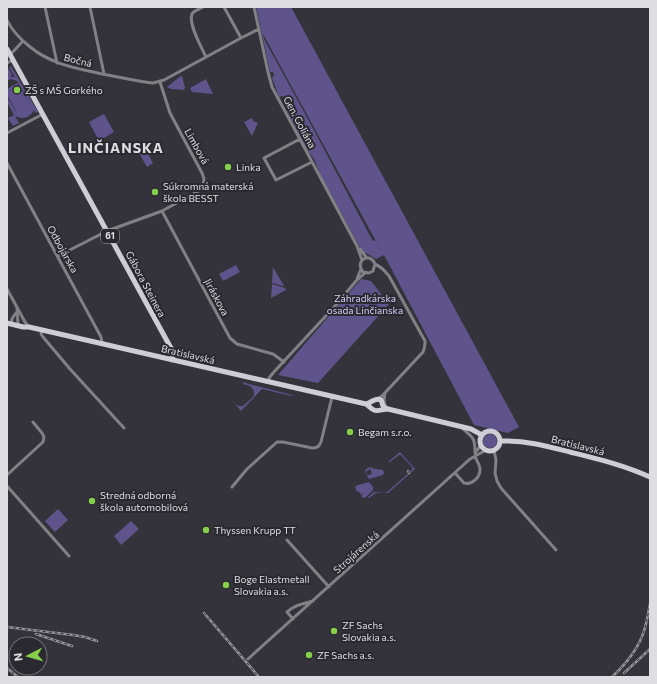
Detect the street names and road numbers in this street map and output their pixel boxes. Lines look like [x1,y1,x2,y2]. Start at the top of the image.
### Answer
street label: Bočná [63,51,93,69]
street label: Gen. Goliána [281,94,319,150]
street label: Limbová [182,126,212,166]
street label: Odbojárska [45,223,81,275]
road number: 61 [101,229,119,243]
street label: Gábora Steinera [124,249,168,319]
street label: Jiráskova [202,276,232,318]
street label: Bratislavská [160,342,216,366]
street label: Bratislavská [550,433,606,457]
street label: Strojárenská [331,528,381,576]

